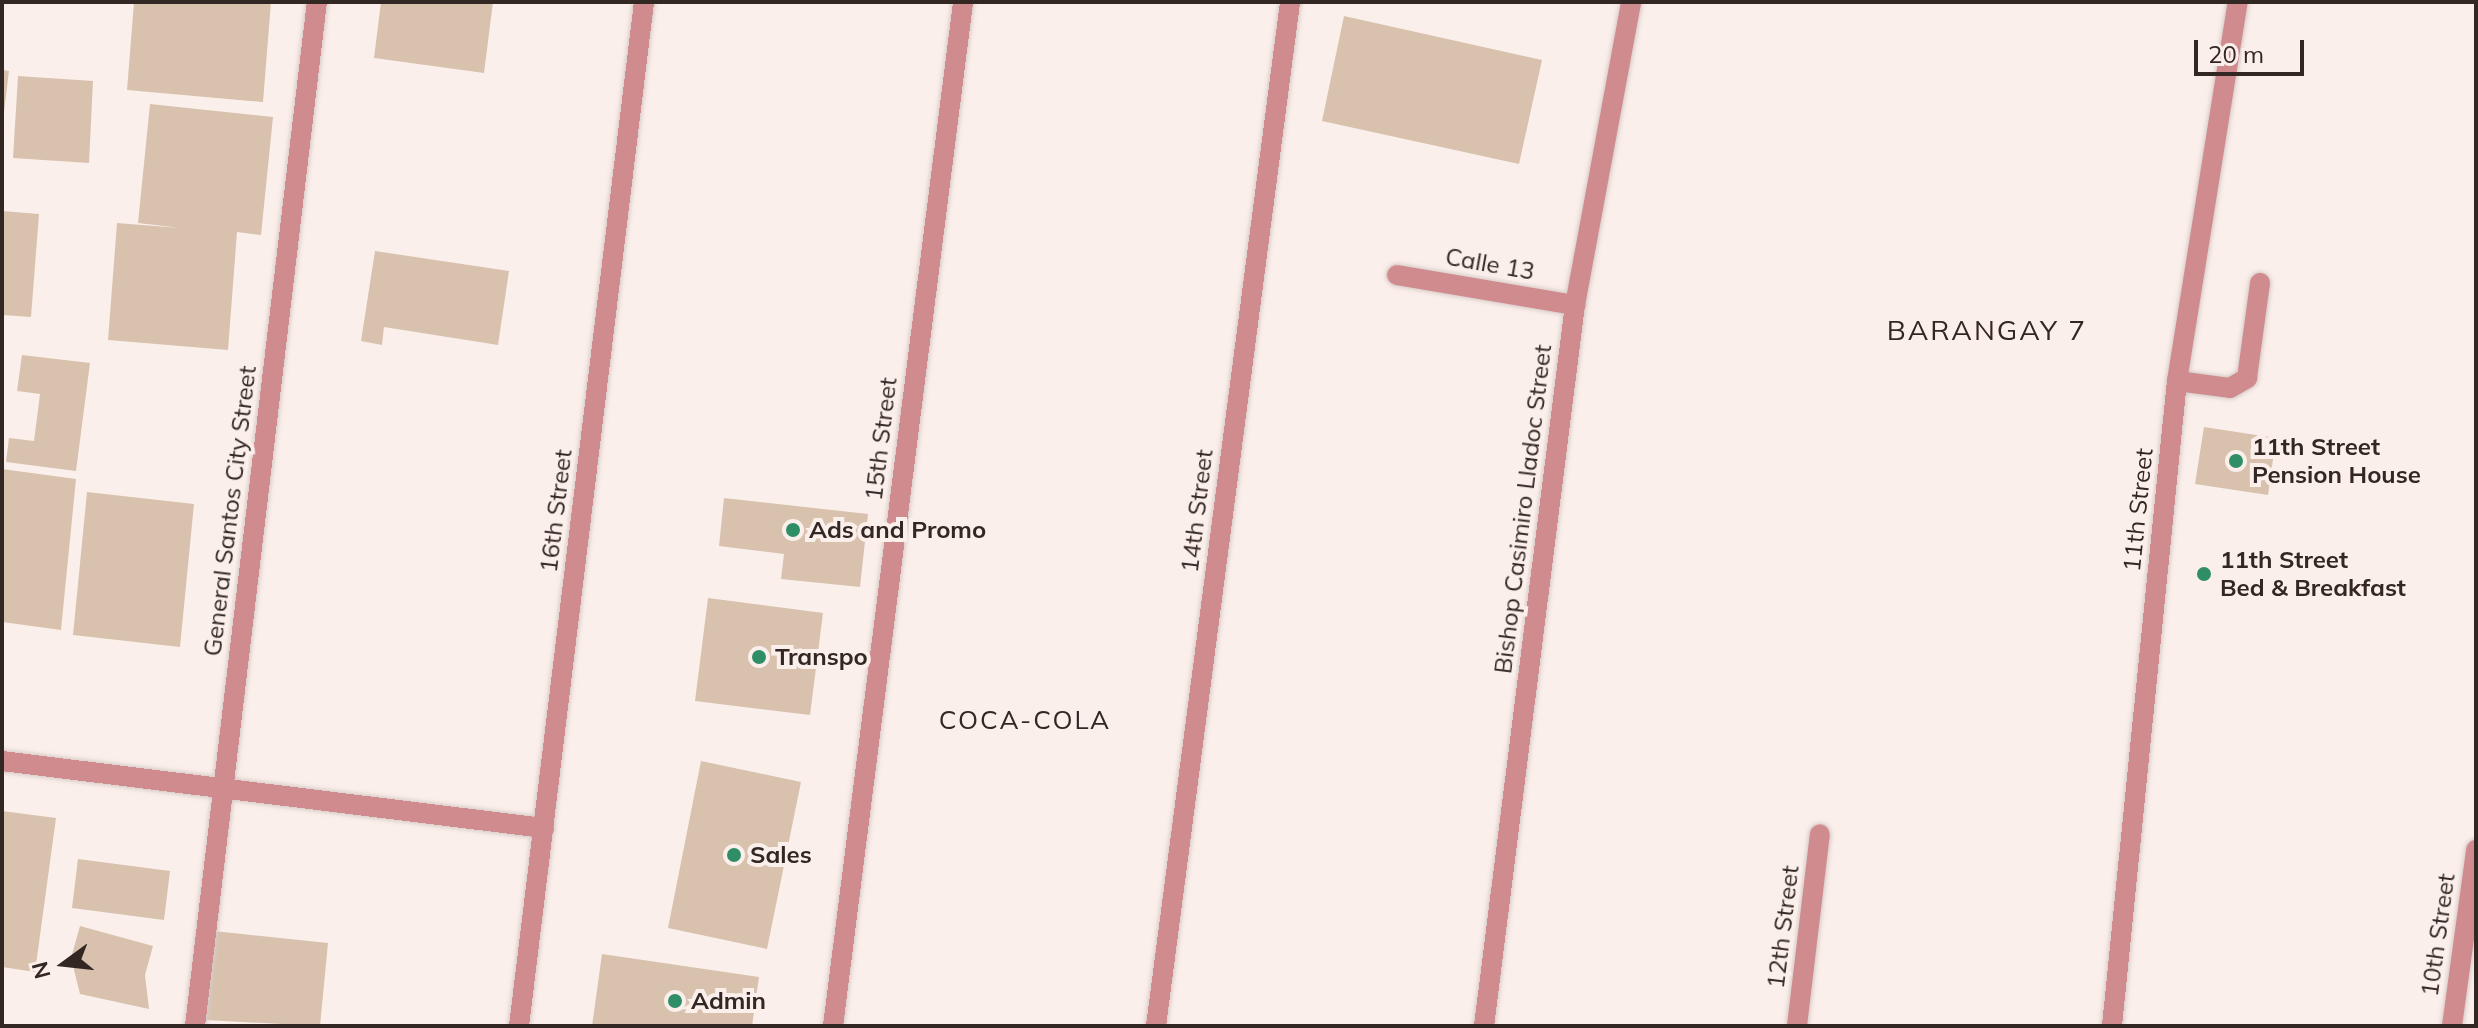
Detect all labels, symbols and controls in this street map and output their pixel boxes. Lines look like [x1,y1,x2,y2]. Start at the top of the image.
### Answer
scale bar [2198,24,2308,74]
text: 20 m [2208,39,2264,69]
street label: Calle 13 [1443,242,1537,286]
district label: BARANGAY 7 [1887,313,2087,347]
street label: Bishop Casimiro Lladoc Street [1489,343,1557,675]
street label: General Santos City Street [198,364,262,658]
street label: 15th Street [859,376,903,502]
place label: 11th Street Pension House [2252,433,2421,489]
street label: 11th Street [2117,447,2159,573]
street label: 16th Street [534,448,578,574]
street label: 14th Street [1175,448,1219,574]
marker: 11th Street Pension House [2227,452,2245,470]
place label: Ads and Promo [809,516,986,544]
marker: Ads and Promo [784,521,802,539]
place label: 11th Street Bed & Breakfast [2220,546,2406,602]
marker: 11th Street Bed & Breakfast [2195,565,2213,583]
place label: Transpo [775,643,868,671]
marker: Transpo [750,648,768,666]
district label: COCA-COLA [939,704,1111,736]
place label: Sales [750,841,812,869]
marker: Sales [725,846,743,864]
street label: 12th Street [1761,864,1805,990]
street label: 10th Street [2415,872,2461,998]
north arrow [24,924,104,1004]
text: N [25,959,56,982]
place label: Admin [691,987,766,1015]
marker: Admin [666,992,684,1010]

